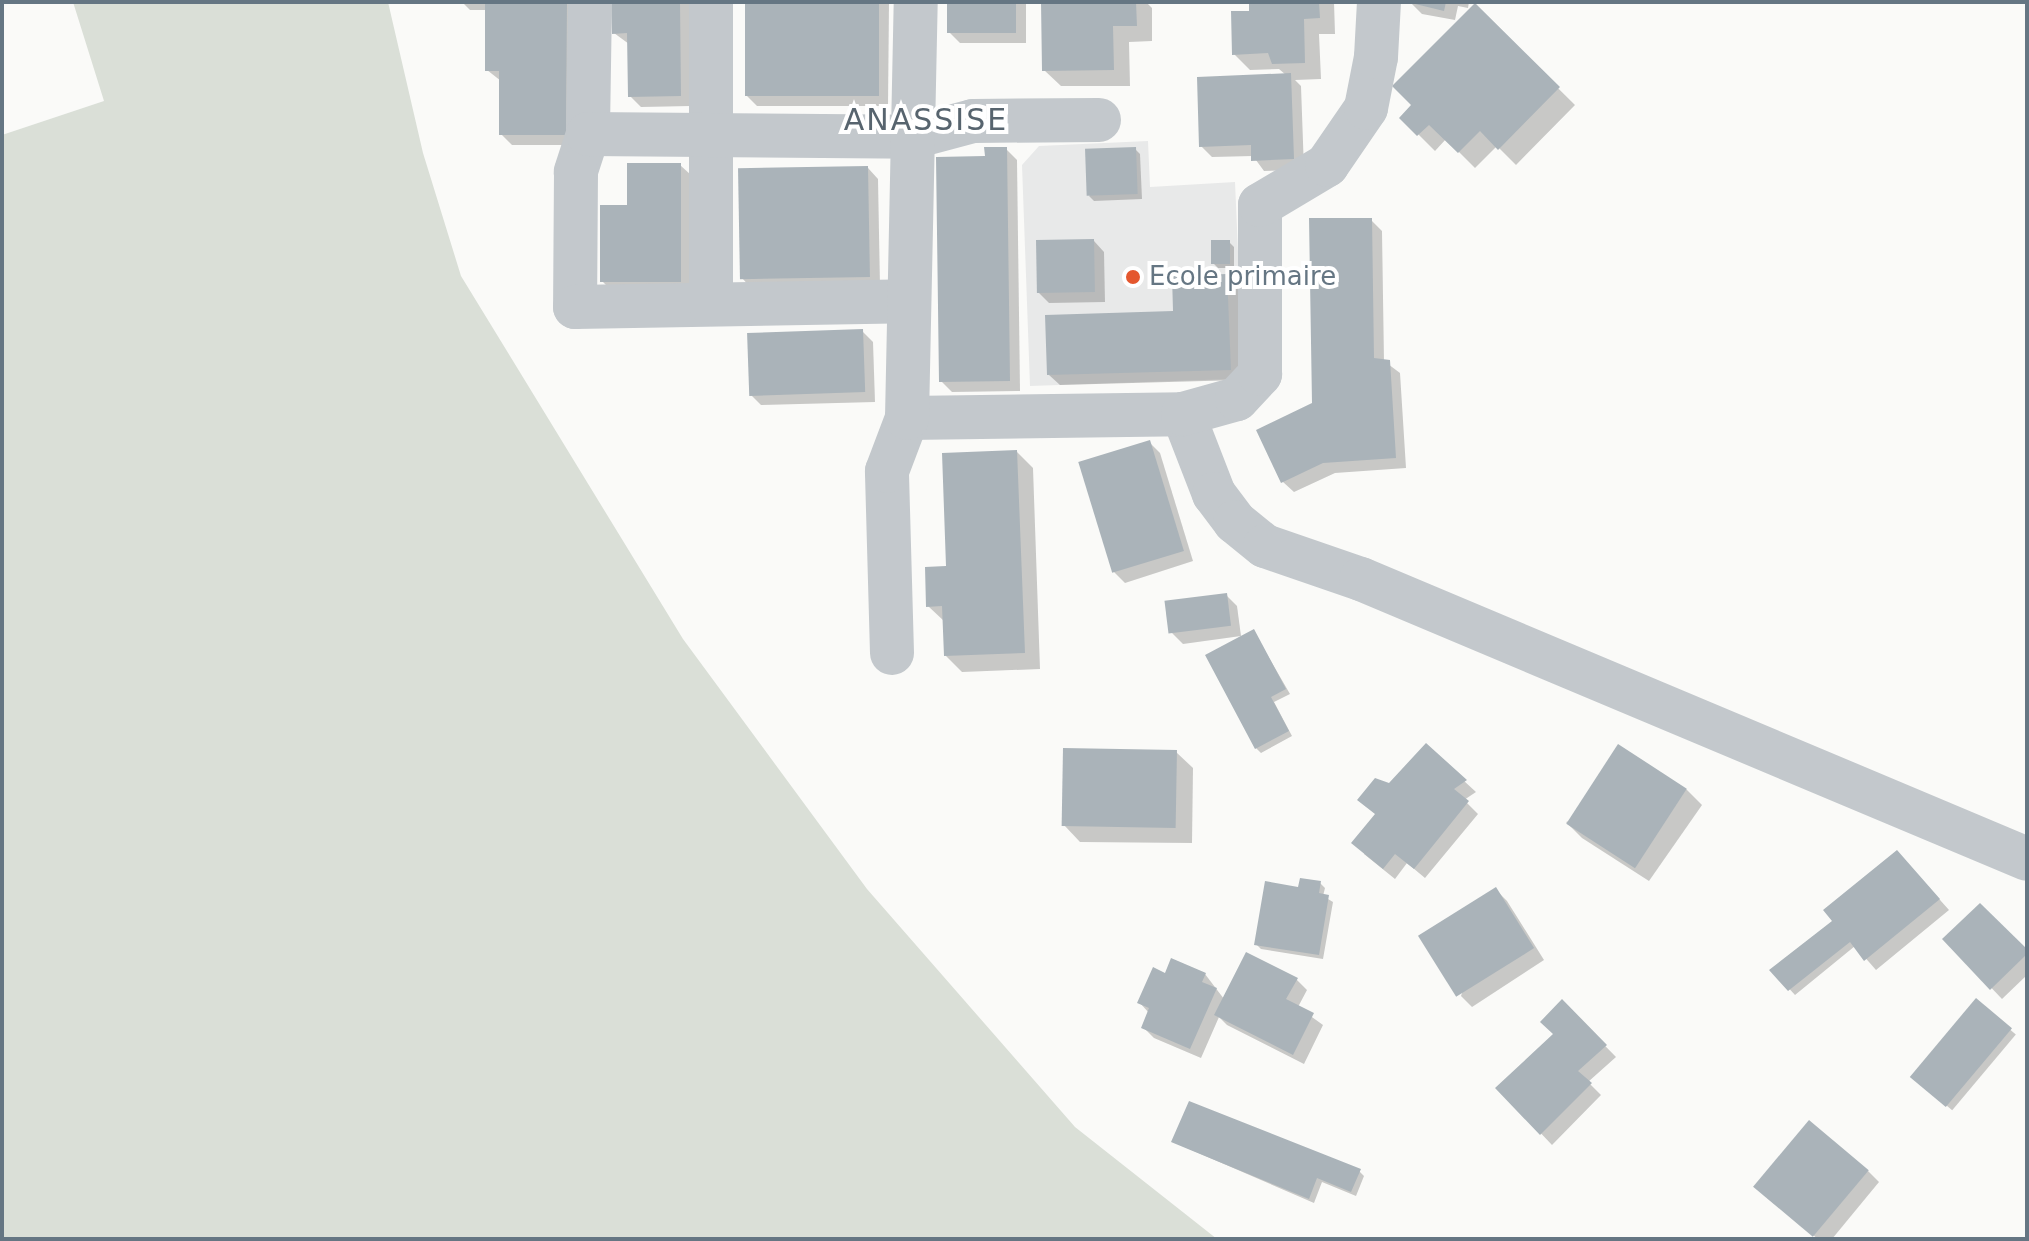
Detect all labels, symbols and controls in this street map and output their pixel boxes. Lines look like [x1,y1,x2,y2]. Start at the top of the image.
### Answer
district label: ANASSISE [844,102,1008,138]
place label: Ecole primaire [1149,261,1336,293]
marker: Ecole primaire [1124,268,1142,286]

